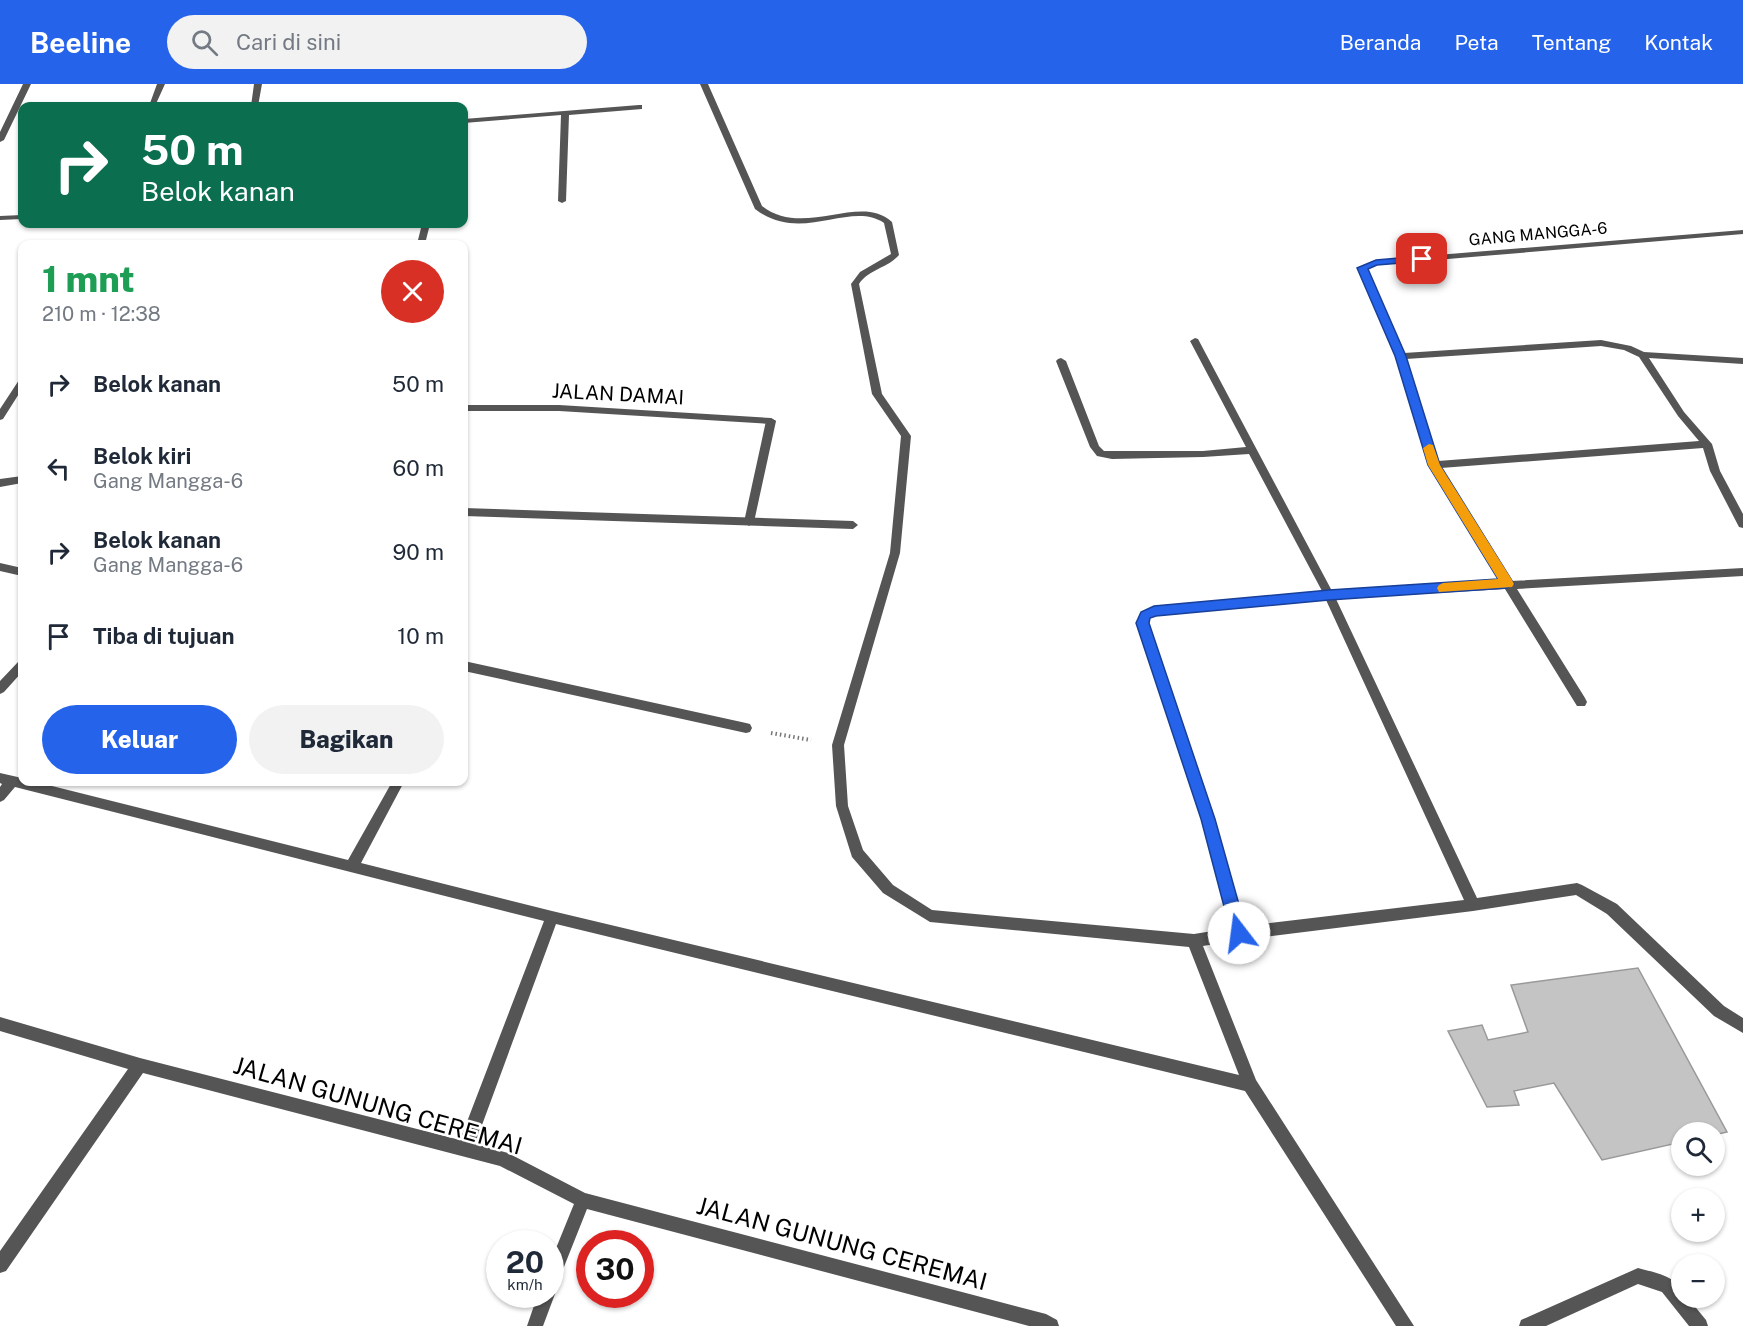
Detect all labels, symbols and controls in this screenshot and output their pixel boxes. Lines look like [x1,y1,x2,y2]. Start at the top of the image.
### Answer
search box [167,15,587,69]
text: Beeline [30,26,131,59]
icon: search [188,26,221,59]
text: Cari di sini [236,29,341,55]
text: Beranda [1340,30,1421,55]
text: Peta [1454,30,1499,55]
text: Tentang [1532,30,1611,55]
text: Kontak [1644,30,1713,55]
text: 50 m [141,125,244,174]
icon: right [42,126,120,204]
text: Belok kanan [141,175,295,207]
street label: GANG MANGGA-6 [1468,218,1608,250]
pin [1396,233,1447,284]
icon: arrive [1405,242,1438,275]
text: 1 mnt [42,258,135,300]
button: close [381,260,444,323]
text: 210 m · 12:38 [42,302,161,326]
icon: right [42,368,75,401]
text: Belok kanan [93,371,221,397]
text: 50 m [392,371,444,397]
street label: JALAN DAMAI [551,379,685,409]
text: Belok kiri [93,443,191,469]
icon: left [42,452,75,485]
text: 60 m [393,455,444,481]
text: Gang Mangga-6 [93,469,243,493]
text: Belok kanan [93,527,221,553]
icon: right [42,536,75,569]
text: 90 m [393,539,444,565]
text: Gang Mangga-6 [93,553,243,577]
icon: arrive [42,620,75,653]
text: Tiba di tujuan [93,623,234,649]
text: 10 m [397,623,444,649]
button: Keluar [42,705,237,774]
button: Bagikan [249,705,444,774]
position arrow [1207,901,1271,965]
street label: JALAN GUNUNG CEREMAI [230,1050,526,1160]
map controls [1671,1122,1725,1308]
button: search [1671,1122,1725,1176]
button: + [1671,1188,1725,1242]
street label: JALAN GUNUNG CEREMAI [694,1191,990,1295]
speed limit sign: 30 [576,1230,654,1308]
text: 20 [506,1244,544,1280]
button: − [1671,1254,1725,1308]
text: km/h [507,1276,543,1293]

